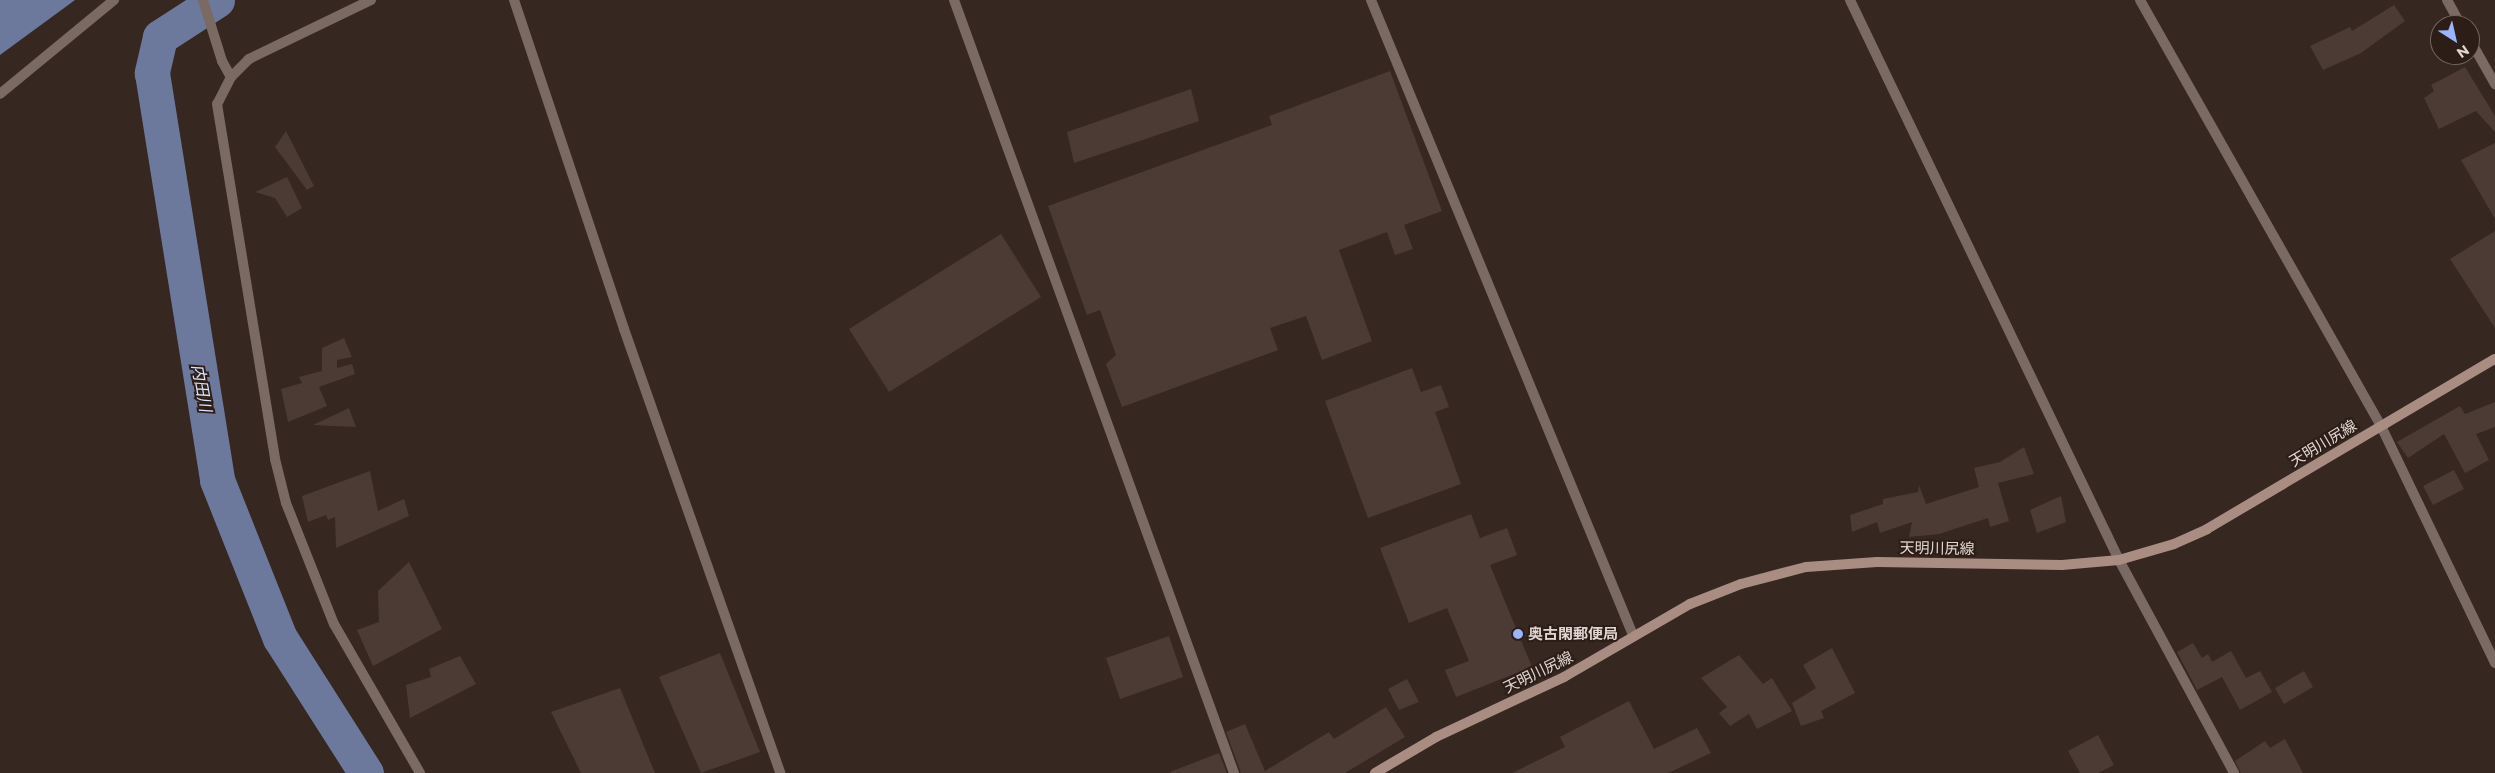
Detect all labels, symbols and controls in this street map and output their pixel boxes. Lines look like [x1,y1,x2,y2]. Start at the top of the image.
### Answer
north arrow [2430,15,2480,65]
text: N [2453,41,2473,62]
water label: 内田川 [187,363,215,413]
street label: 天明川尻線 [2286,416,2360,470]
street label: 天明川尻線 [1899,538,1975,558]
place label: 奥古閑郵便局 [1528,625,1618,643]
marker: 奥古閑郵便局 [1512,628,1524,640]
street label: 天明川尻線 [1500,647,1576,697]

